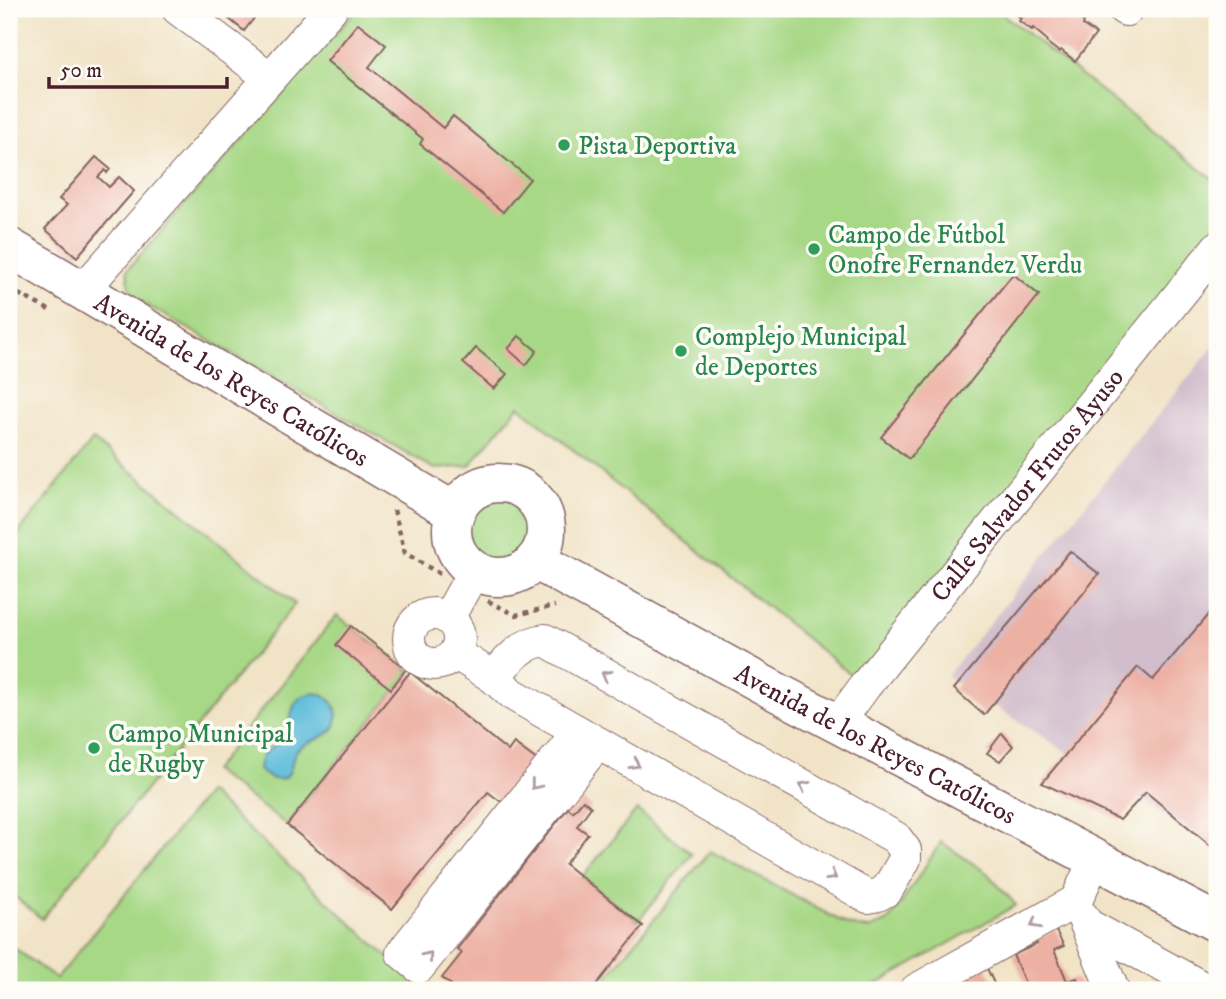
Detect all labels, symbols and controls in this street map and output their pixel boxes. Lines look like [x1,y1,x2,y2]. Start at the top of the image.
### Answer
scale bar [49,46,228,90]
text: 50 m [60,58,102,84]
place label: Pista Deportiva [578,130,736,163]
marker: Pista Deportiva [556,137,572,153]
place label: Campo de Fútbol Onofre Fernandez Verdu [828,219,1082,282]
marker: Campo de Fútbol Onofre Fernandez Verdu [806,241,822,257]
street label: Avenida de los Reyes Católicos [88,286,374,475]
place label: Complejo Municipal de Deportes [695,321,907,384]
marker: Complejo Municipal de Deportes [673,343,689,359]
street label: Calle Salvador Frutos Ayuso [924,362,1132,609]
street label: Avenida de los Reyes Católicos [728,657,1021,833]
one-way arrow [600,670,613,683]
place label: Campo Municipal de Rugby [108,718,293,781]
marker: Campo Municipal de Rugby [86,740,102,756]
one-way arrow [627,756,640,769]
one-way arrow [531,777,544,790]
one-way arrow [799,781,811,794]
one-way arrow [825,868,838,881]
one-way arrow [1030,916,1042,929]
one-way arrow [420,951,433,963]

